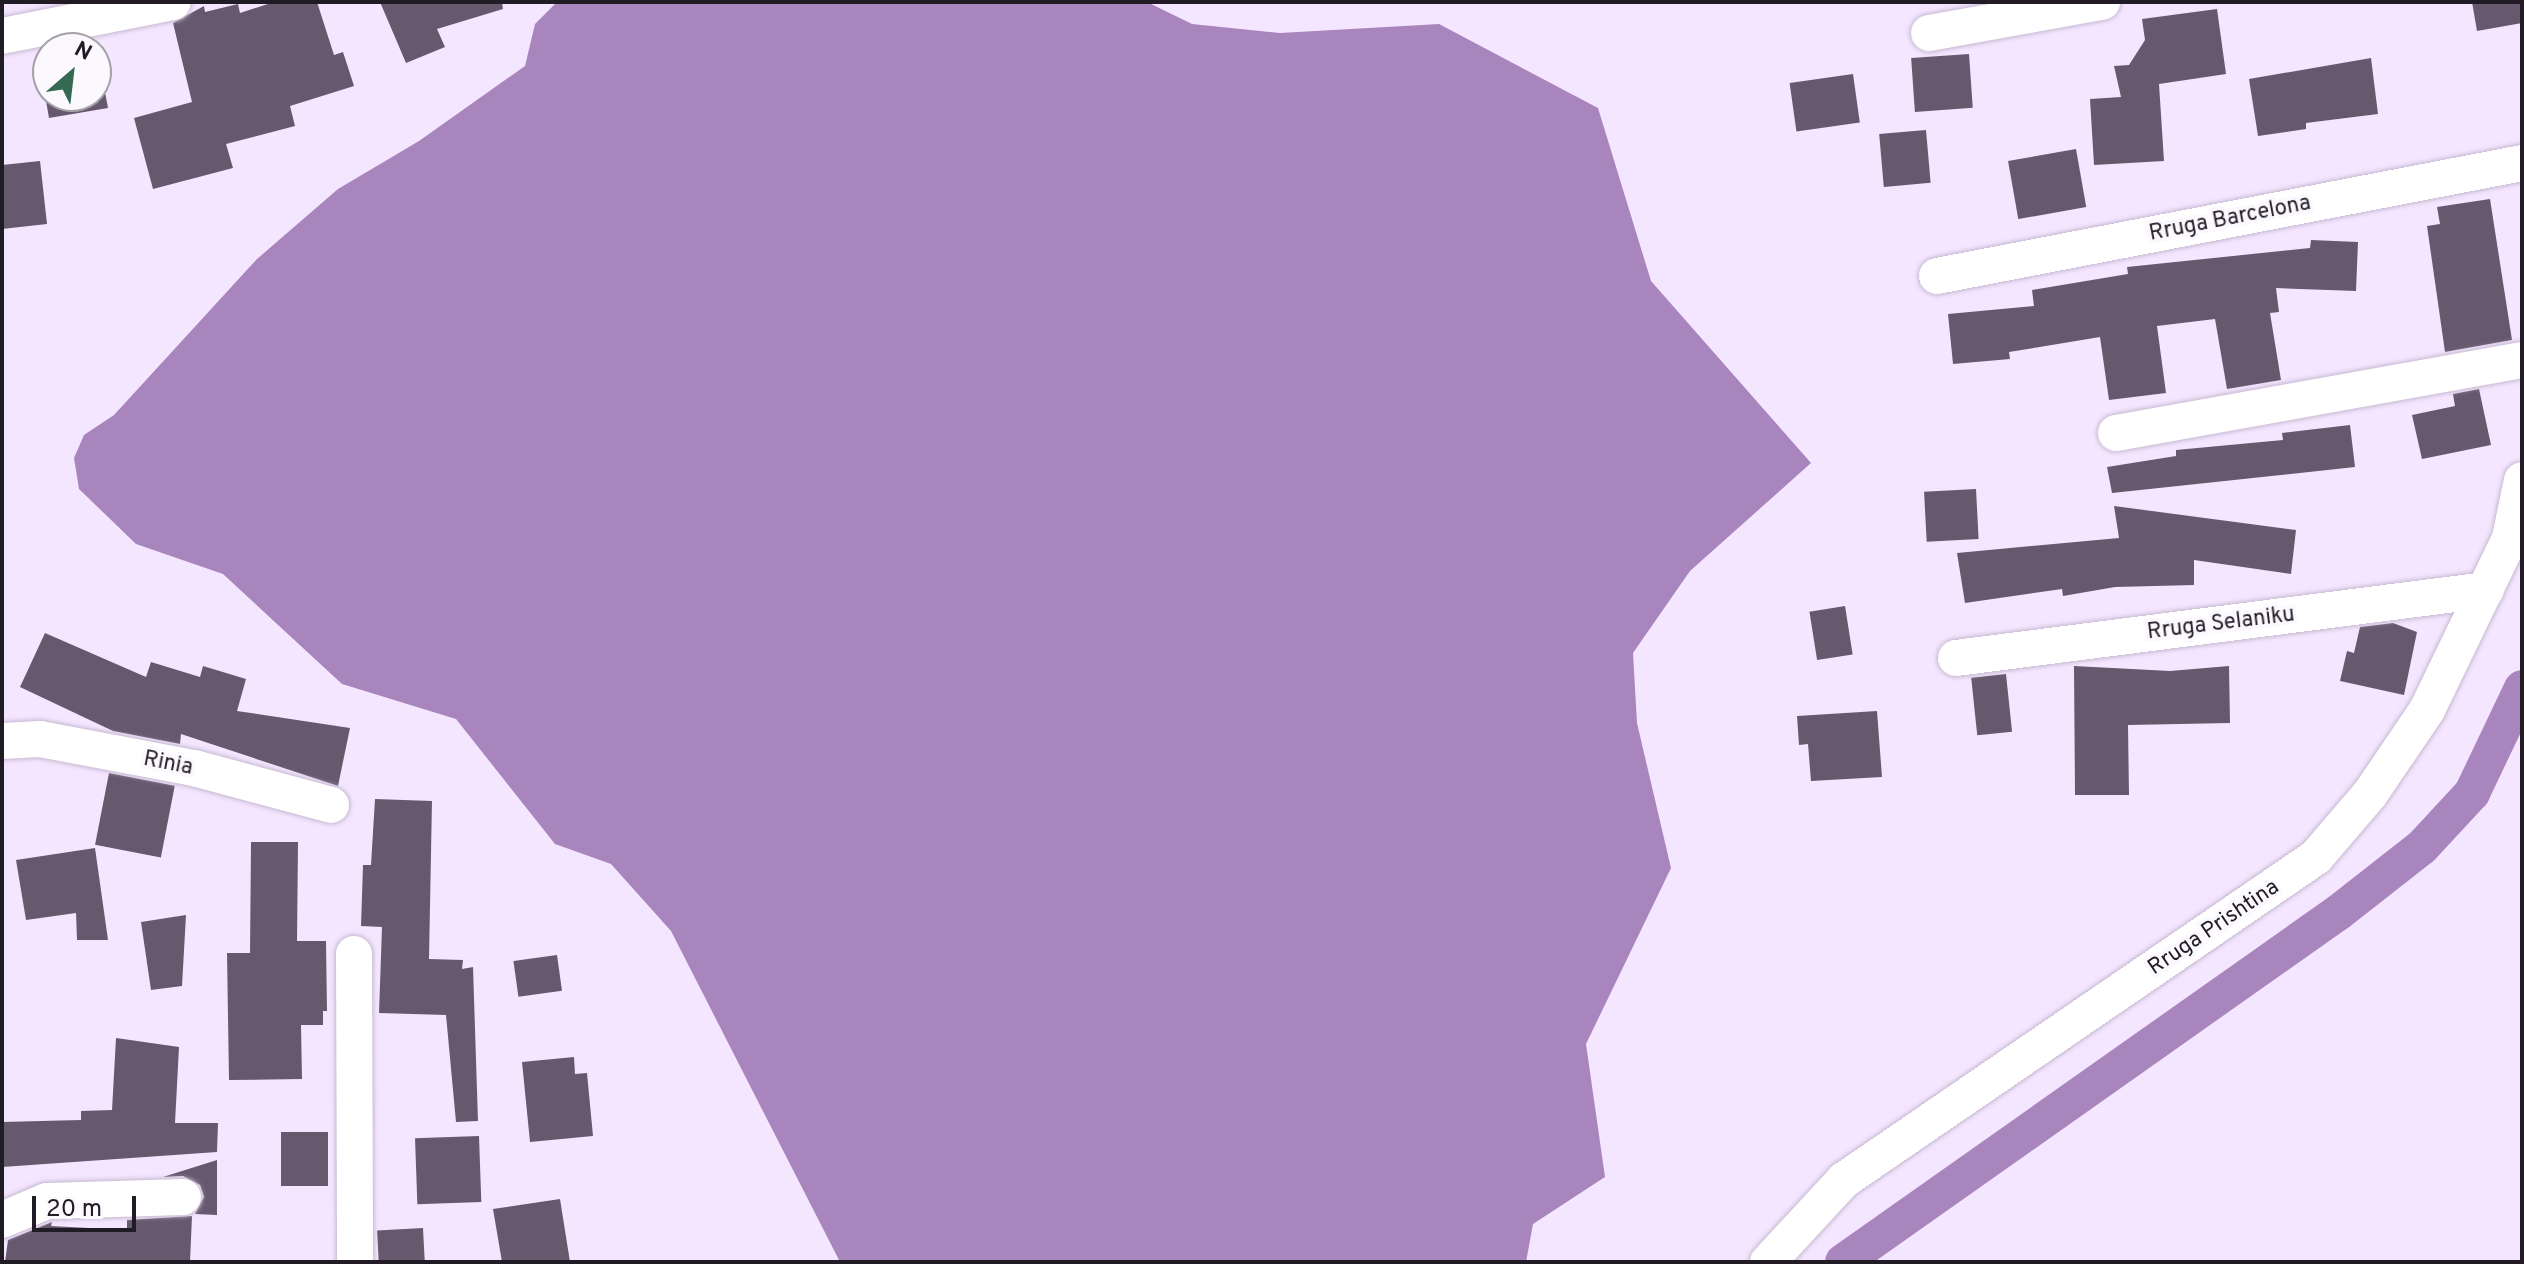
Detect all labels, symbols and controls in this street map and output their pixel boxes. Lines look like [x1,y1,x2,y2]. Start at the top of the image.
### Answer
north arrow [32,32,112,112]
text: N [69,37,96,68]
street label: Rruga Barcelona [2147,190,2313,248]
street label: Rruga Selaniku [2146,602,2296,646]
street label: Rinia [141,746,195,782]
street label: Rruga Prishtina [2143,874,2285,982]
scale bar [36,1180,140,1230]
text: 20 m [46,1195,102,1225]

